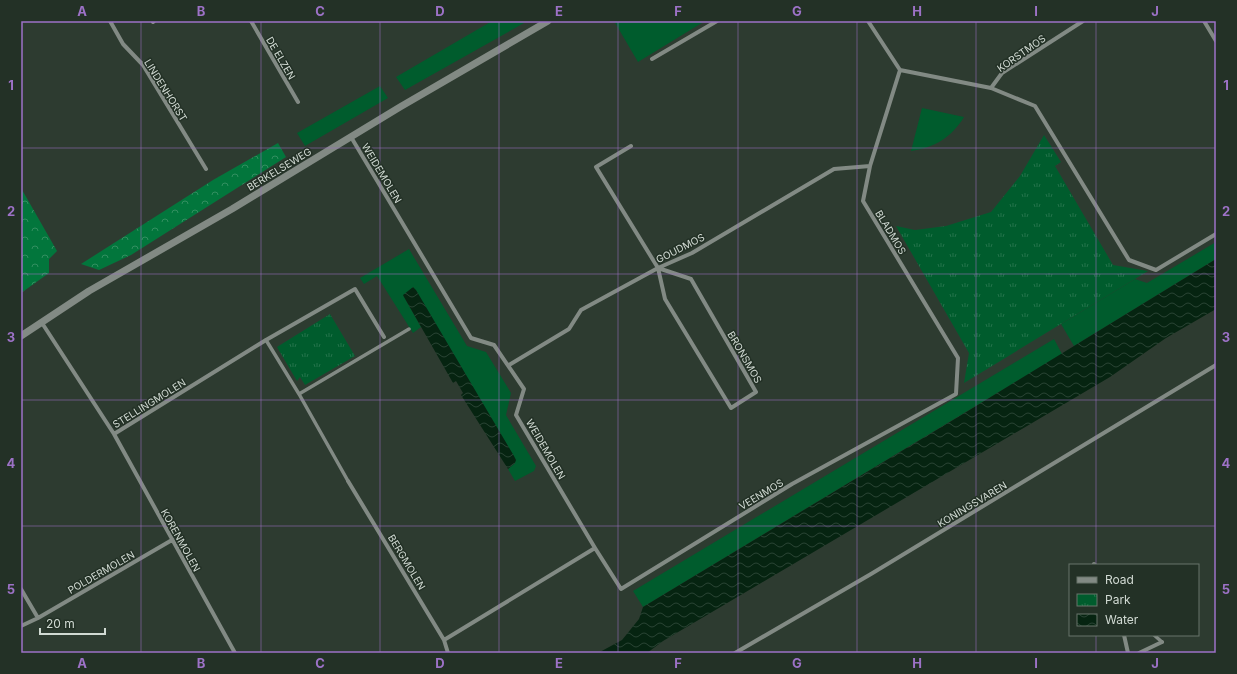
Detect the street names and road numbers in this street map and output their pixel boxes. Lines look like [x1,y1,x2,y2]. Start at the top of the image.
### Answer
street label: KORSTMOS [994,32,1048,74]
street label: DE ELZEN [264,34,298,82]
street label: LINDENHORST [142,57,190,123]
street label: WEIDEMOLEN [359,141,405,205]
street label: BERKELSEWEG [245,145,313,193]
street label: BLADMOS [873,208,909,256]
street label: GOUDMOS [654,231,706,265]
street label: BRONSMOS [725,329,765,385]
street label: STELLINGMOLEN [110,376,188,430]
street label: WEIDEMOLEN [524,417,568,481]
street label: VEENMOS [737,476,785,512]
street label: KONINGSVAREN [935,479,1009,529]
street label: KORENMOLEN [159,507,203,573]
street label: BERGMOLEN [386,532,428,592]
street label: POLDERMOLEN [65,548,137,596]

